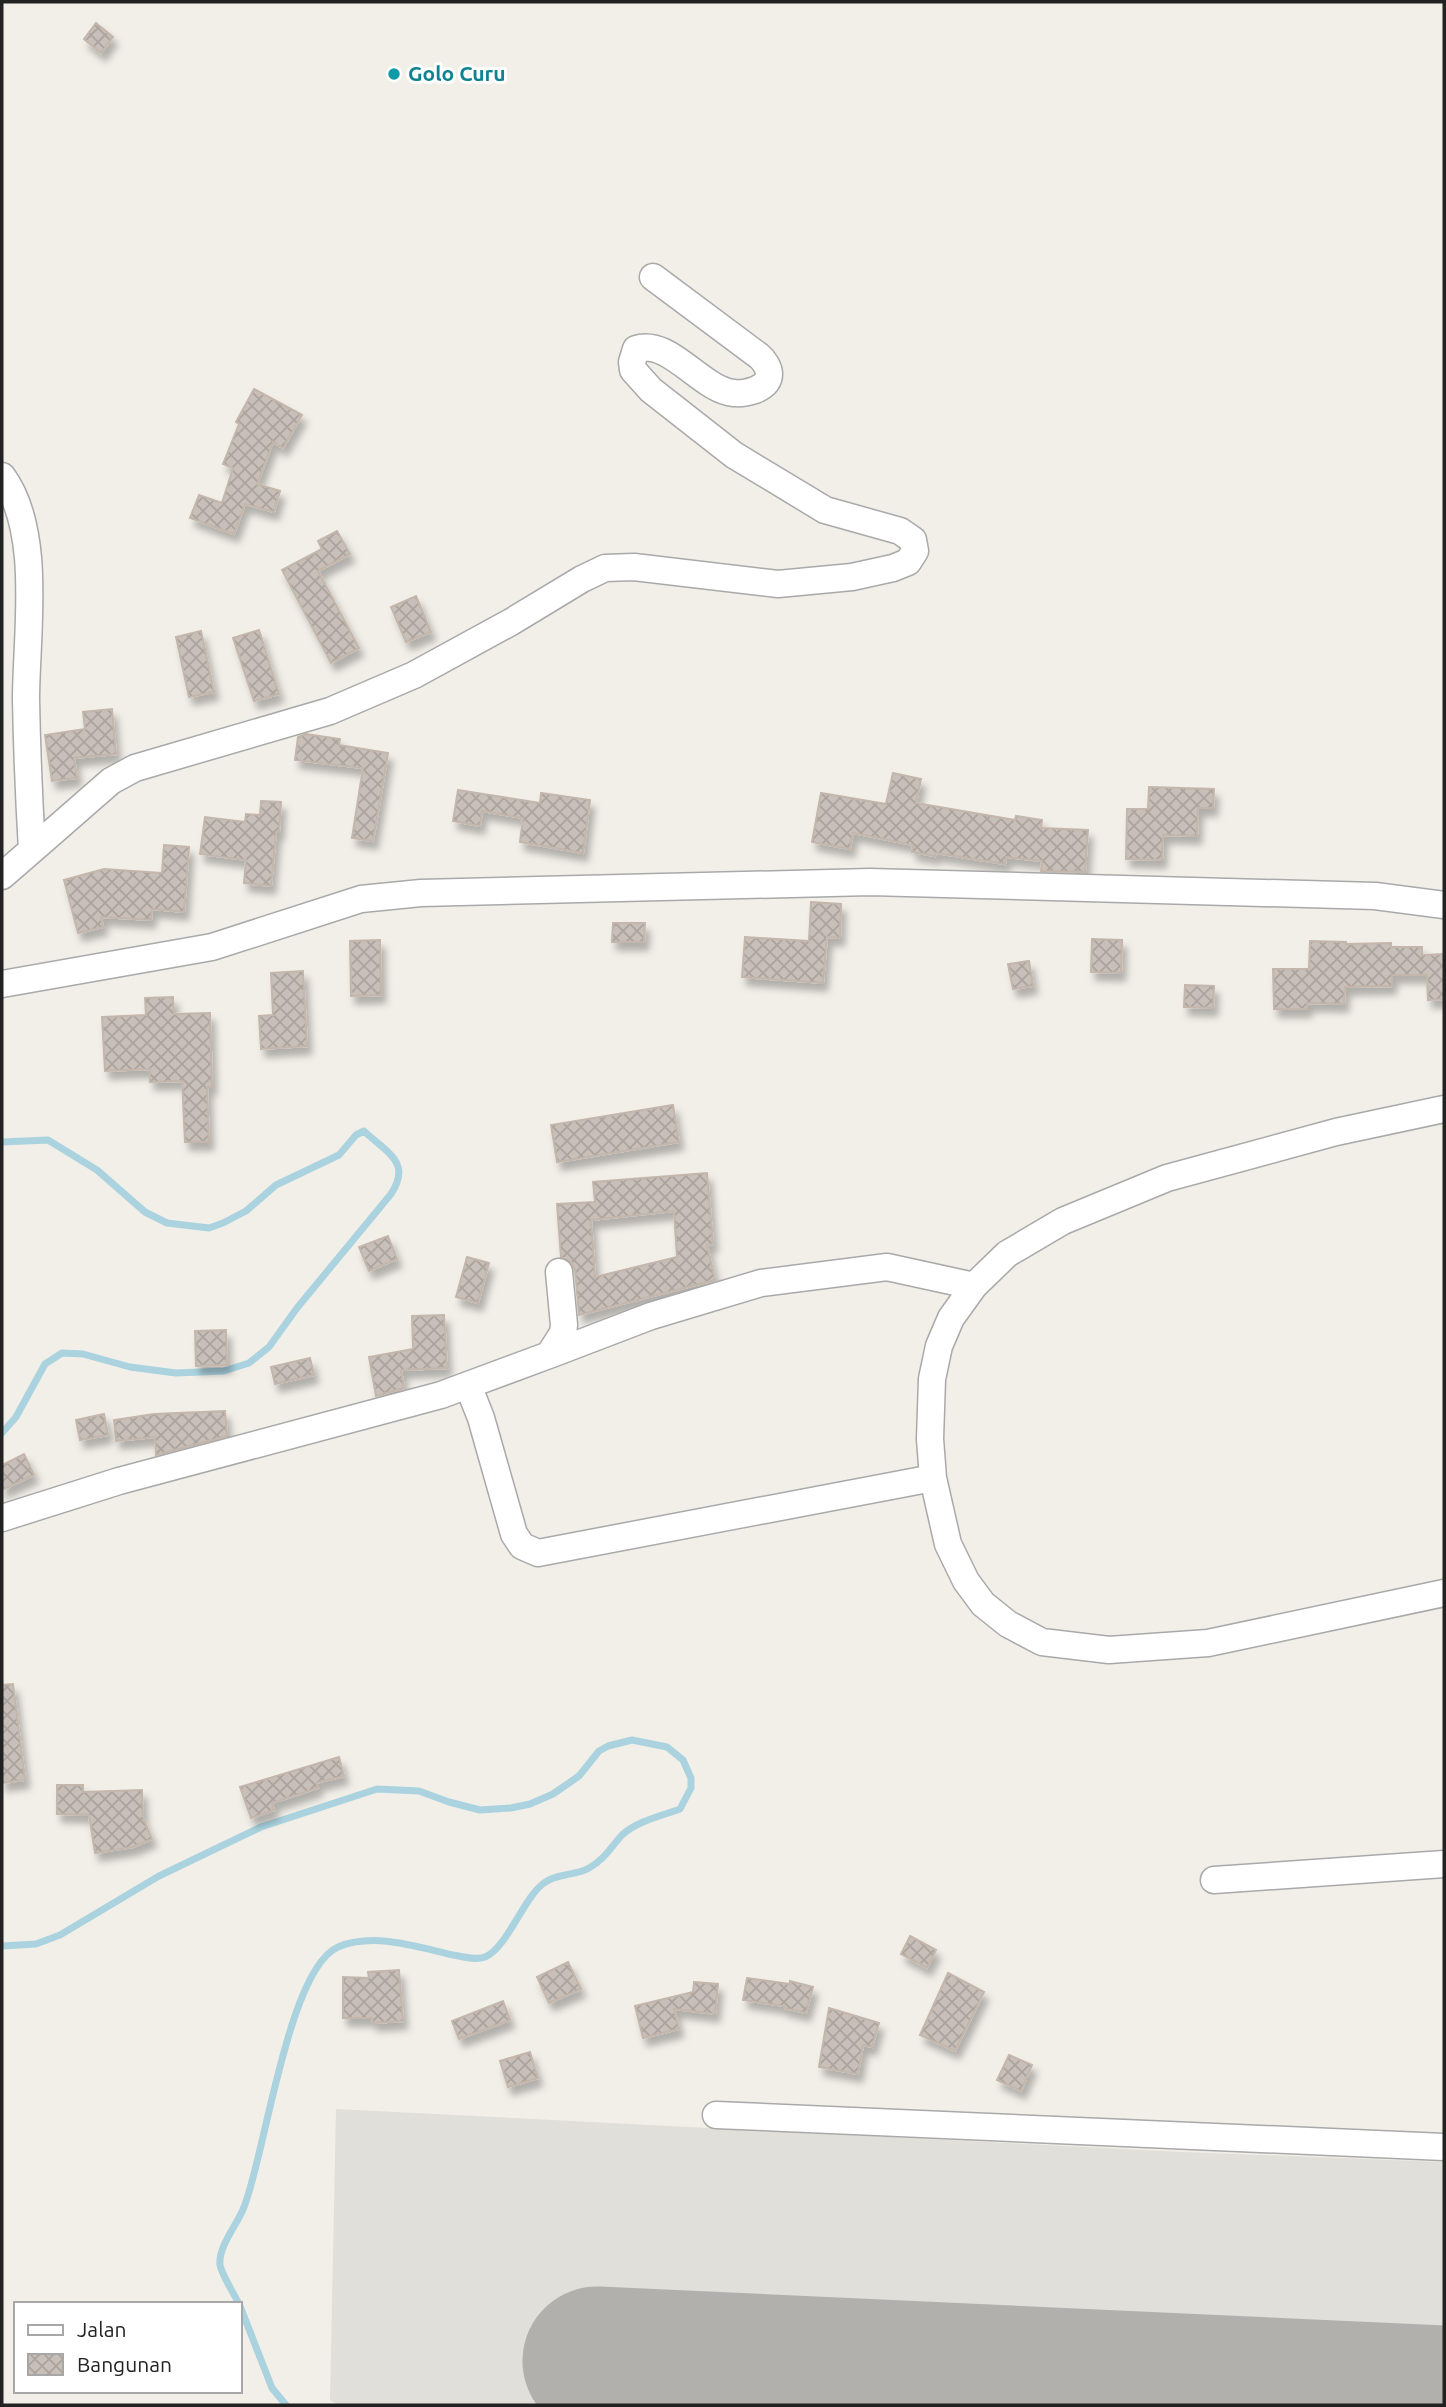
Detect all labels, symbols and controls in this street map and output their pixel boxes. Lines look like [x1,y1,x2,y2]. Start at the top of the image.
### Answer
place label: Golo Curu [408,61,506,85]
marker: Golo Curu [386,66,402,82]
legend [14,2302,242,2393]
text: Jalan [77,2317,126,2341]
text: Bangunan [77,2352,172,2376]

